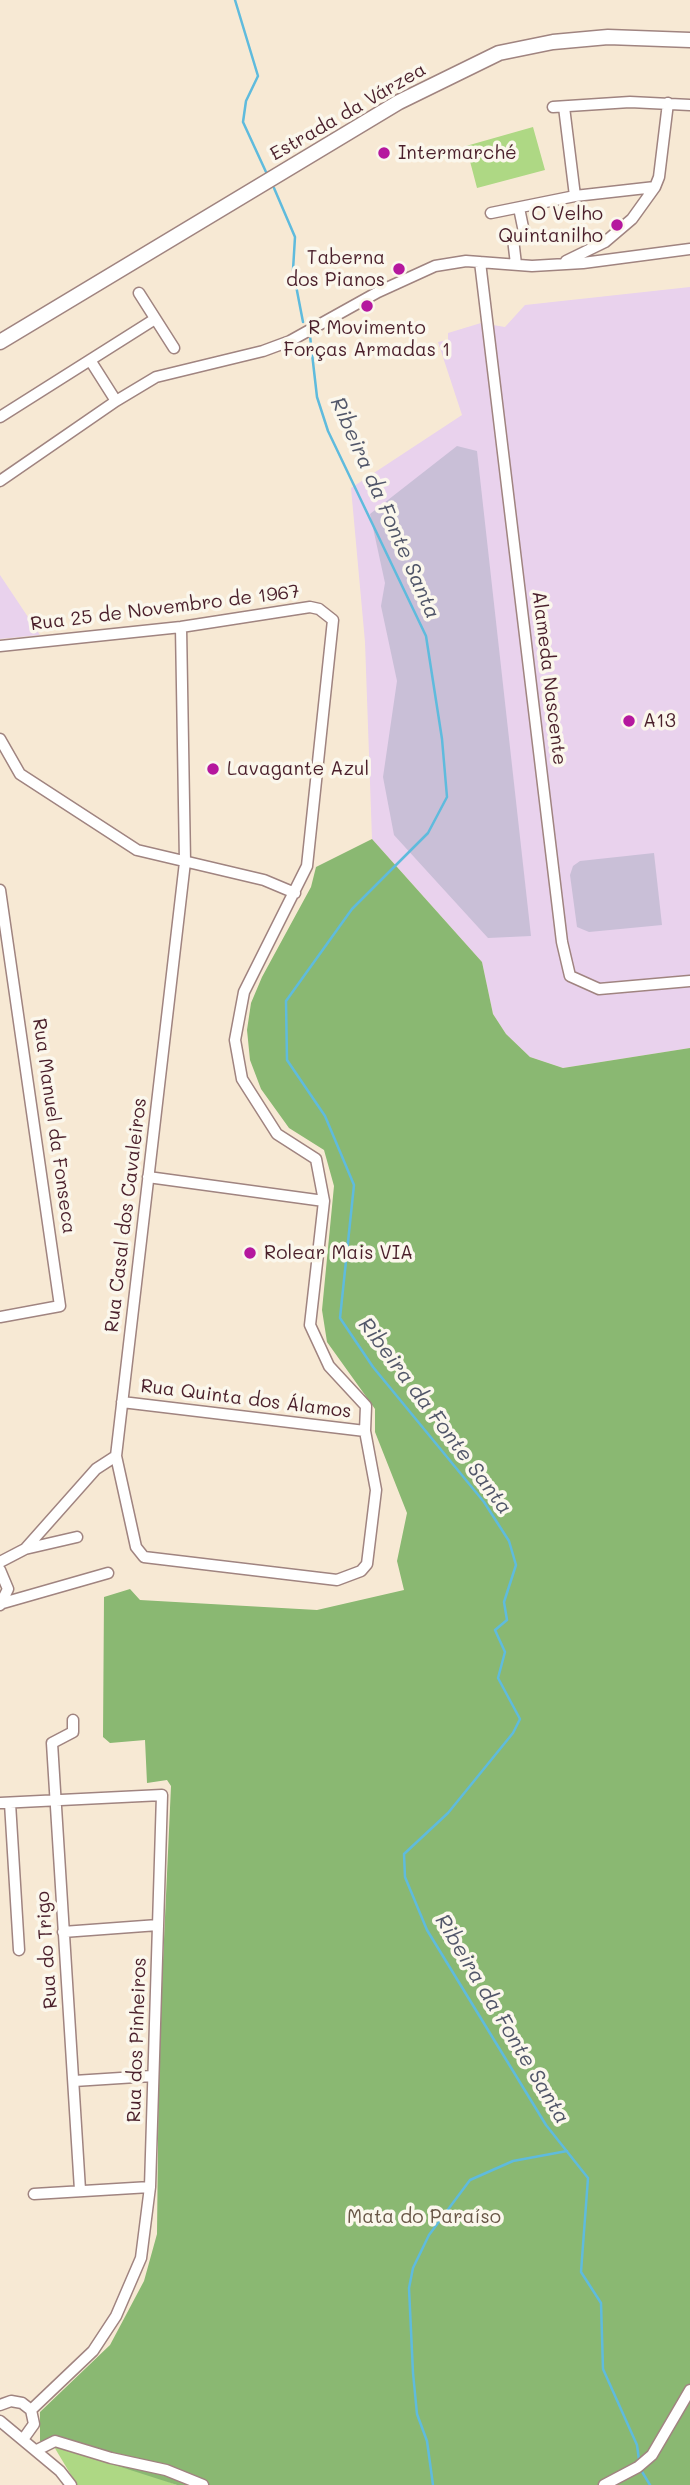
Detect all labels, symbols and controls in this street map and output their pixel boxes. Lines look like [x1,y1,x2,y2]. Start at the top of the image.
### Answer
street label: Estrada da Várzea [266,58,430,166]
place label: Intermarché [398,142,517,164]
marker: Intermarché [376,145,392,161]
place label: O Velho Quintanilho [498,203,603,247]
marker: O Velho Quintanilho [609,217,625,233]
place label: Taberna dos Pianos [286,247,385,291]
marker: Taberna dos Pianos [391,261,407,277]
marker: R Movimento Forças Armadas 1 [359,298,375,314]
place label: R Movimento Forças Armadas 1 [283,317,451,361]
water label: Ribeira da Fonte Santa [325,393,445,623]
street label: Rua 25 de Novembro de 1967 [29,580,301,636]
street label: Alameda Nascente [527,590,571,766]
place label: A13 [643,710,676,732]
marker: A13 [621,713,637,729]
place label: Lavagante Azul [227,758,369,780]
marker: Lavagante Azul [205,761,221,777]
street label: Rua Manuel da Fonseca [28,1017,80,1235]
street label: Rua Casal dos Cavaleiros [100,1096,152,1334]
place label: Rolear Mais VIA [264,1242,413,1264]
marker: Rolear Mais VIA [242,1245,258,1261]
water label: Ribeira da Fonte Santa [353,1313,517,1519]
street label: Rua Quinta dos Álamos [139,1375,353,1423]
street label: Rua do Trigo [32,1890,62,2010]
water label: Ribeira da Fonte Santa [429,1910,575,2128]
street label: Rua dos Pinheiros [123,1957,151,2123]
park label: Mata do Paraíso [347,2206,501,2228]

